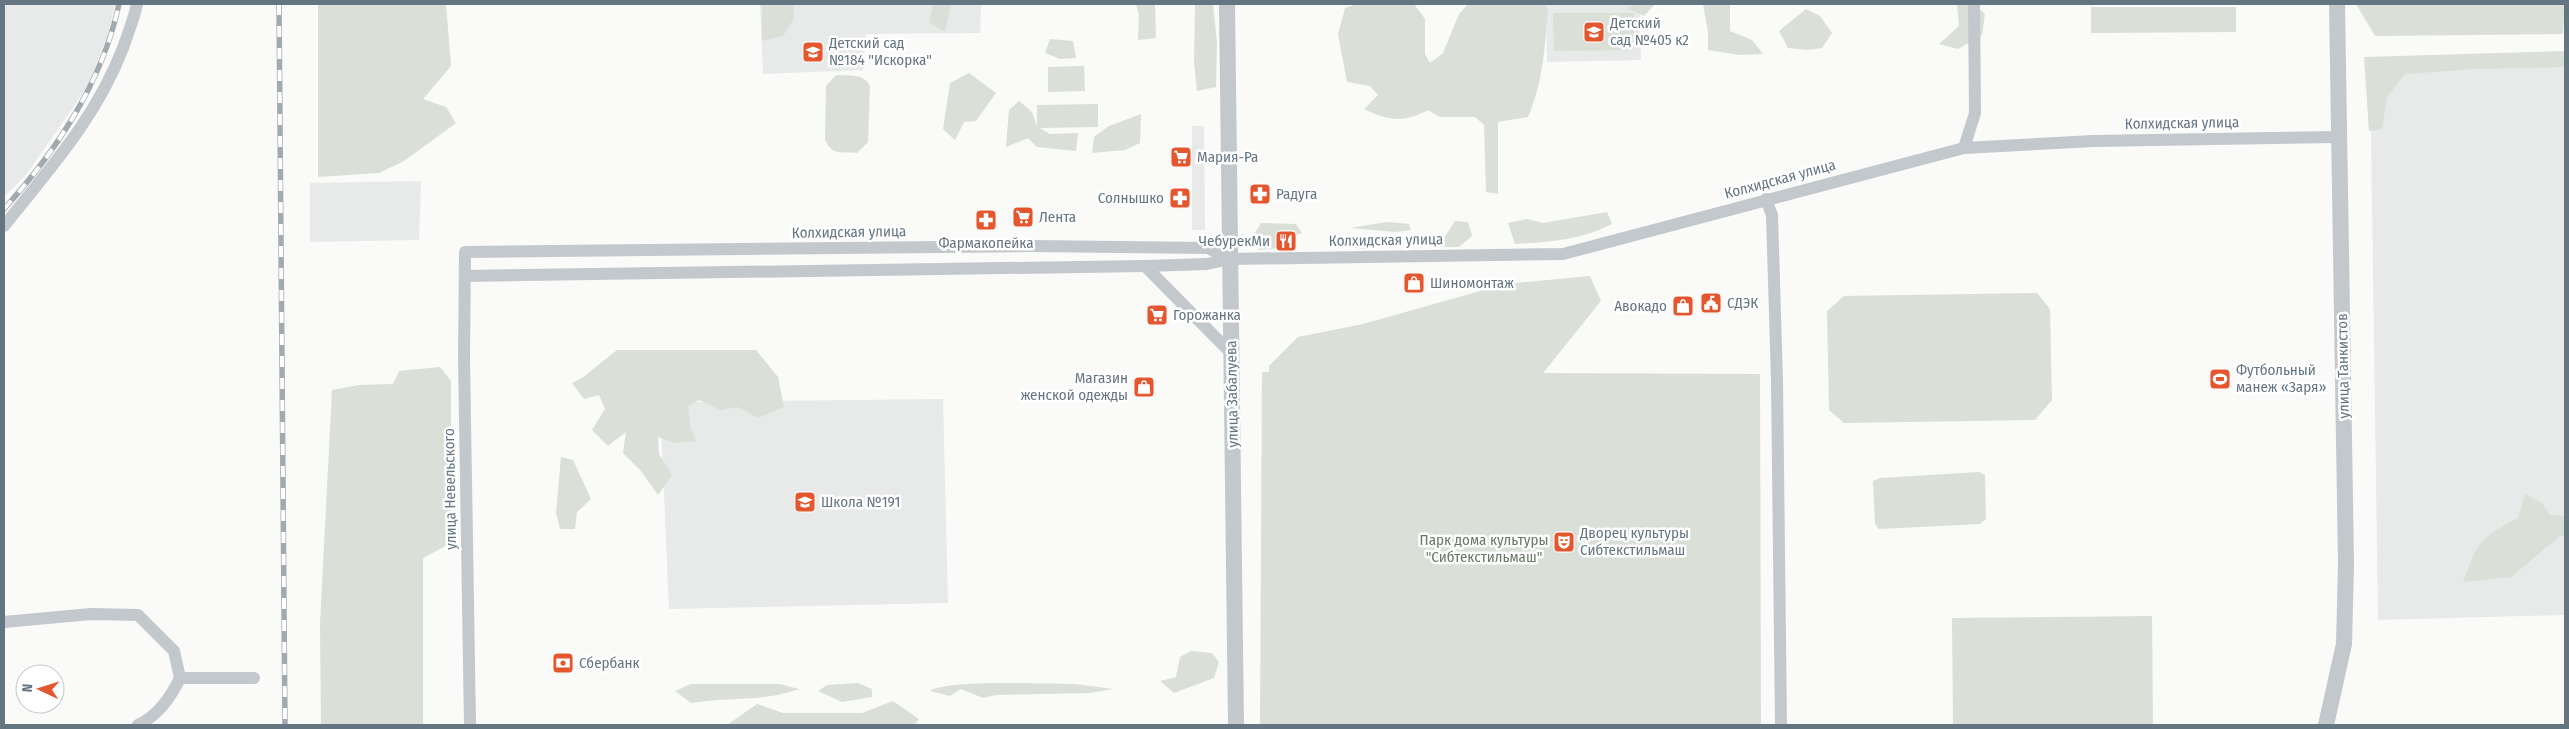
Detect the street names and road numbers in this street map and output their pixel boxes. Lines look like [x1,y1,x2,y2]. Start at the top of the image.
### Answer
street label: Колхидская улица [2125,113,2239,133]
street label: Колхидская улица [1722,155,1838,203]
street label: Колхидская улица [792,222,906,242]
street label: Колхидская улица [1329,230,1443,250]
street label: улица Танкистов [2333,313,2353,419]
street label: улица Забалуева [1222,340,1242,448]
street label: улица Невельского [440,428,460,550]

